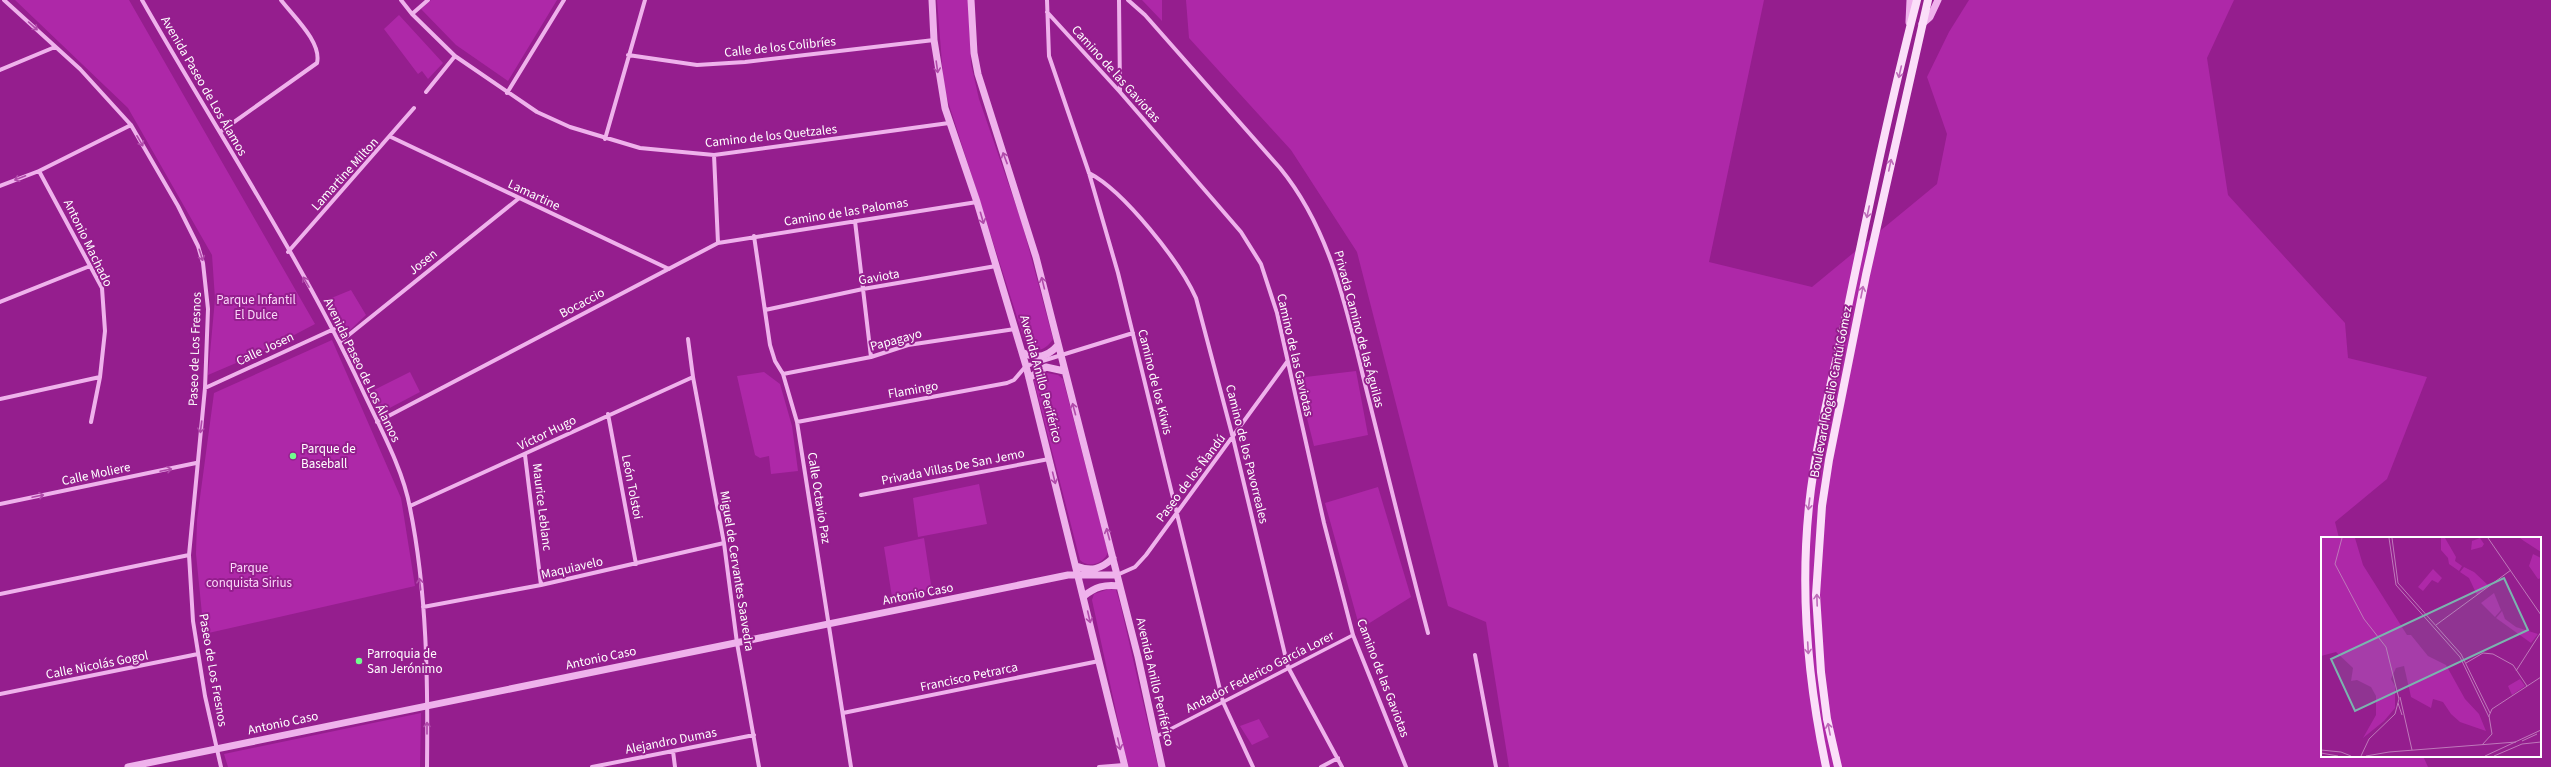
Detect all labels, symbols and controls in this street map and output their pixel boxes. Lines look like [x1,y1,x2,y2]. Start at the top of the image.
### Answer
street label: Avenida Paseo de Los Álamos [157,13,252,160]
one-way arrow [27,21,37,30]
street label: Camino de las Gaviotas [1067,21,1165,127]
street label: Calle de los Colibríes [723,32,837,62]
one-way arrow [933,60,941,73]
one-way arrow [1895,65,1903,78]
street label: Camino de los Quetzales [704,120,839,152]
street label: Lamartine Milton [307,133,383,215]
one-way arrow [137,135,145,147]
one-way arrow [1001,153,1009,165]
one-way arrow [1886,159,1894,172]
one-way arrow [14,175,26,183]
street label: Lamartine [505,175,563,215]
street label: Camino de las Palomas [783,193,910,231]
street label: Antonio Machado [59,196,117,290]
one-way arrow [1863,205,1871,218]
one-way arrow [979,211,986,224]
street label: Josen [405,245,441,279]
street label: Privada Camino de las Águilas [1329,248,1389,410]
one-way arrow [198,249,205,262]
street label: Gaviota [857,265,901,289]
one-way arrow [302,276,310,288]
one-way arrow [1038,276,1046,289]
street label: Bocaccio [556,284,608,322]
one-way arrow [1859,286,1867,299]
street label: Paseo de Los Fresnos [184,291,206,406]
park label: Parque Infantil El Dulce [216,291,296,324]
street label: Camino de las Gaviotas [1272,292,1318,419]
street label: Avenida Paseo de Los Álamos [319,295,405,446]
street label: Boulevard Rogelio Cantú Gómez [1806,304,1857,479]
street label: Avenida Anillo Periférico [1015,313,1067,445]
street label: Papagayo [868,324,924,356]
street label: Camino de los Kiwis [1133,327,1177,437]
street label: Calle Josen [233,328,297,370]
street label: Flamingo [886,377,940,403]
street label: Camino de los Pavorreales [1221,383,1273,526]
one-way arrow [1070,403,1077,416]
street label: Víctor Hugo [515,411,579,455]
one-way arrow [197,420,205,433]
street label: Paseo de los Ñandú [1152,430,1230,526]
place label: Parque de Baseball [301,440,356,473]
street label: Privada Villas De San Jemo [880,444,1026,490]
marker: Parque de Baseball [288,451,298,461]
street label: Calle Octavio Paz [803,451,835,546]
street label: León Tolstoi [617,453,647,521]
street label: Calle Moliere [60,458,132,490]
street label: Maurice Leblanc [528,462,556,552]
one-way arrow [159,465,172,473]
one-way arrow [1051,471,1059,484]
street label: Miguel de Cervantes Saavedra [715,489,759,653]
one-way arrow [31,492,44,500]
one-way arrow [1806,497,1813,510]
one-way arrow [1104,528,1111,541]
inset map [2321,537,2541,757]
street label: Maquiavelo [539,552,605,584]
park label: Parque conquista Sirius [206,559,293,592]
one-way arrow [416,578,424,591]
street label: Antonio Caso [881,578,955,610]
one-way arrow [1813,594,1820,607]
one-way arrow [1086,610,1093,623]
street label: Paseo de Los Fresnos [194,612,232,728]
street label: Avenida Anillo Periférico [1131,616,1179,748]
street label: Camino de las Gaviotas [1352,616,1414,740]
street label: Andador Federico García Lorer [1183,626,1338,717]
one-way arrow [1805,641,1812,654]
street label: Antonio Caso [564,642,638,674]
place label: Parroquia de San Jerónimo [367,645,442,678]
street label: Calle Nicolás Gogol [44,646,150,684]
marker: Parroquia de San Jerónimo [354,656,364,666]
street label: Francisco Petrarca [919,658,1019,696]
street label: Antonio Caso [246,707,320,739]
one-way arrow [423,722,431,735]
street label: Alejandro Dumas [624,723,719,759]
one-way arrow [1825,723,1833,736]
one-way arrow [1116,737,1123,750]

